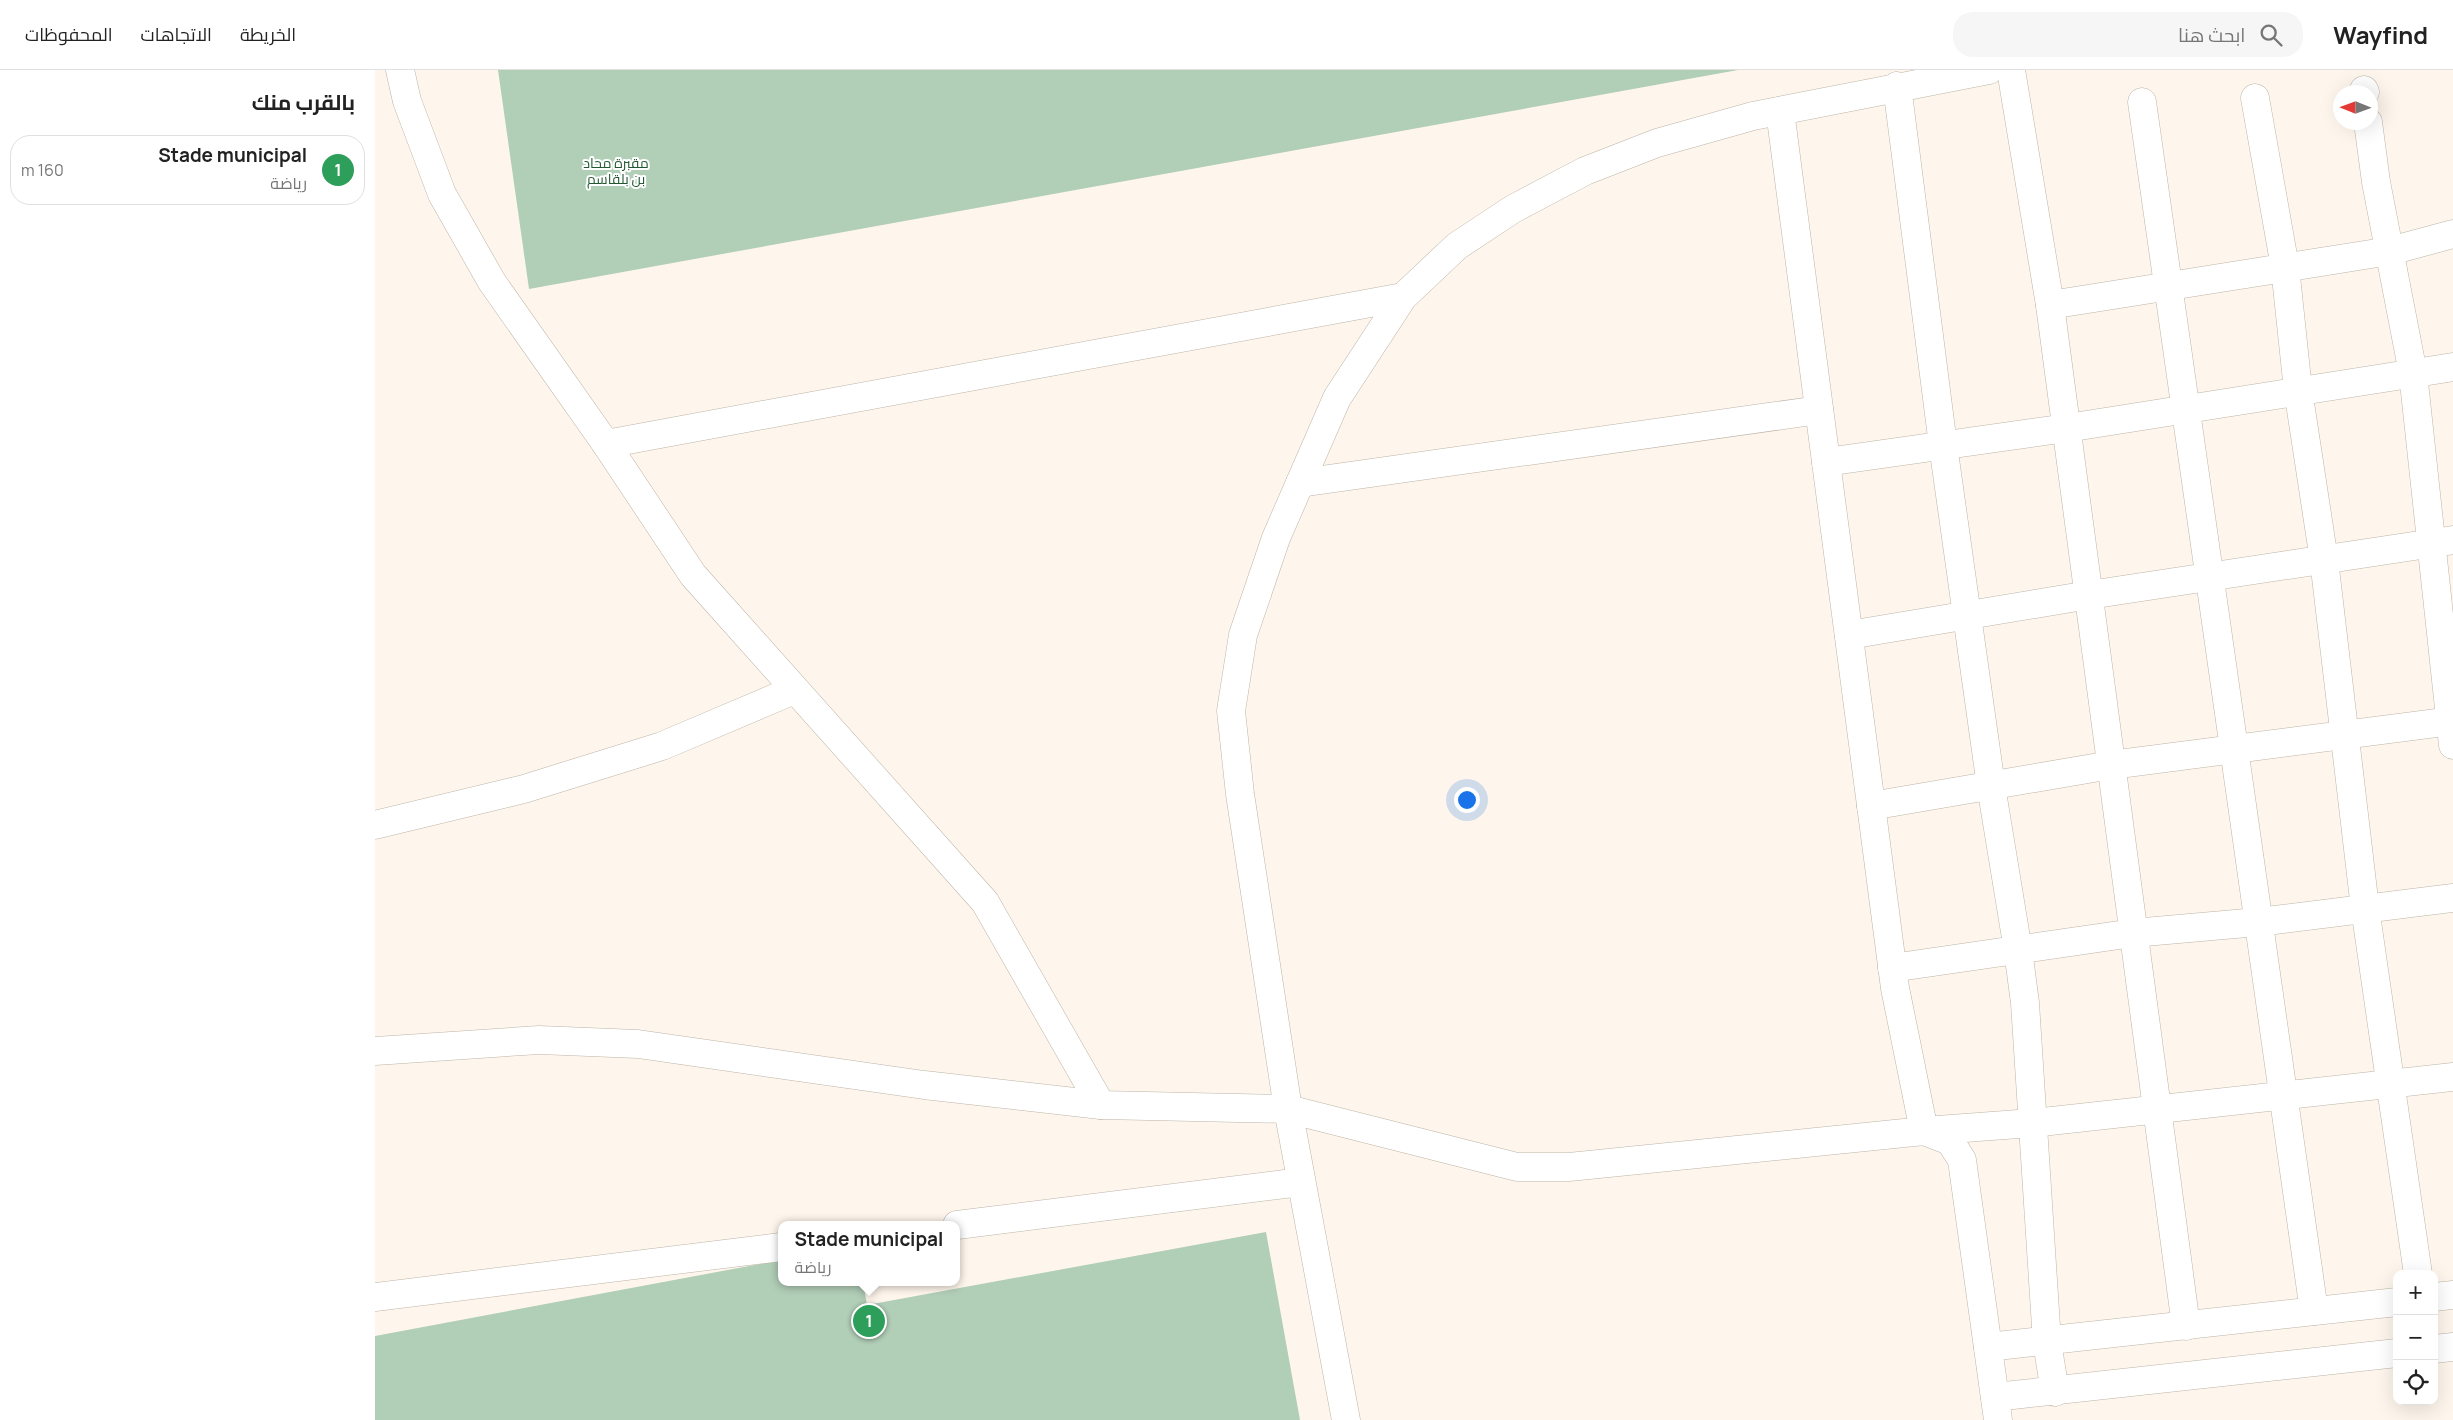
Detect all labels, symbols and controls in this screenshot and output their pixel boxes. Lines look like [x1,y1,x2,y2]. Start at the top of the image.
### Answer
search box [1953,12,2303,57]
text: Wayfind [2333,18,2428,51]
icon: search [2257,21,2285,49]
text: المحفوظات [25,22,113,46]
text: الاتجاهات [141,22,212,46]
text: الخريطة [240,22,296,46]
text: ابحث هنا [2178,22,2245,48]
north arrow [2333,85,2378,130]
text: بالقرب منك [252,88,355,116]
text: Stade municipal [158,142,307,168]
park label: مقبرة محاد بن بلقاسم [583,153,649,189]
text: 160 m [21,159,64,181]
text: 1 [335,159,342,181]
text: رياضة [270,172,307,194]
your location [1454,787,1480,813]
popup [778,1221,960,1286]
text: Stade municipal [795,1226,943,1252]
text: رياضة [795,1256,831,1278]
map controls [2393,1270,2438,1405]
button: + [2393,1270,2438,1315]
pin: 1 [853,1302,885,1340]
button: − [2393,1315,2438,1360]
button: locate [2393,1360,2438,1405]

